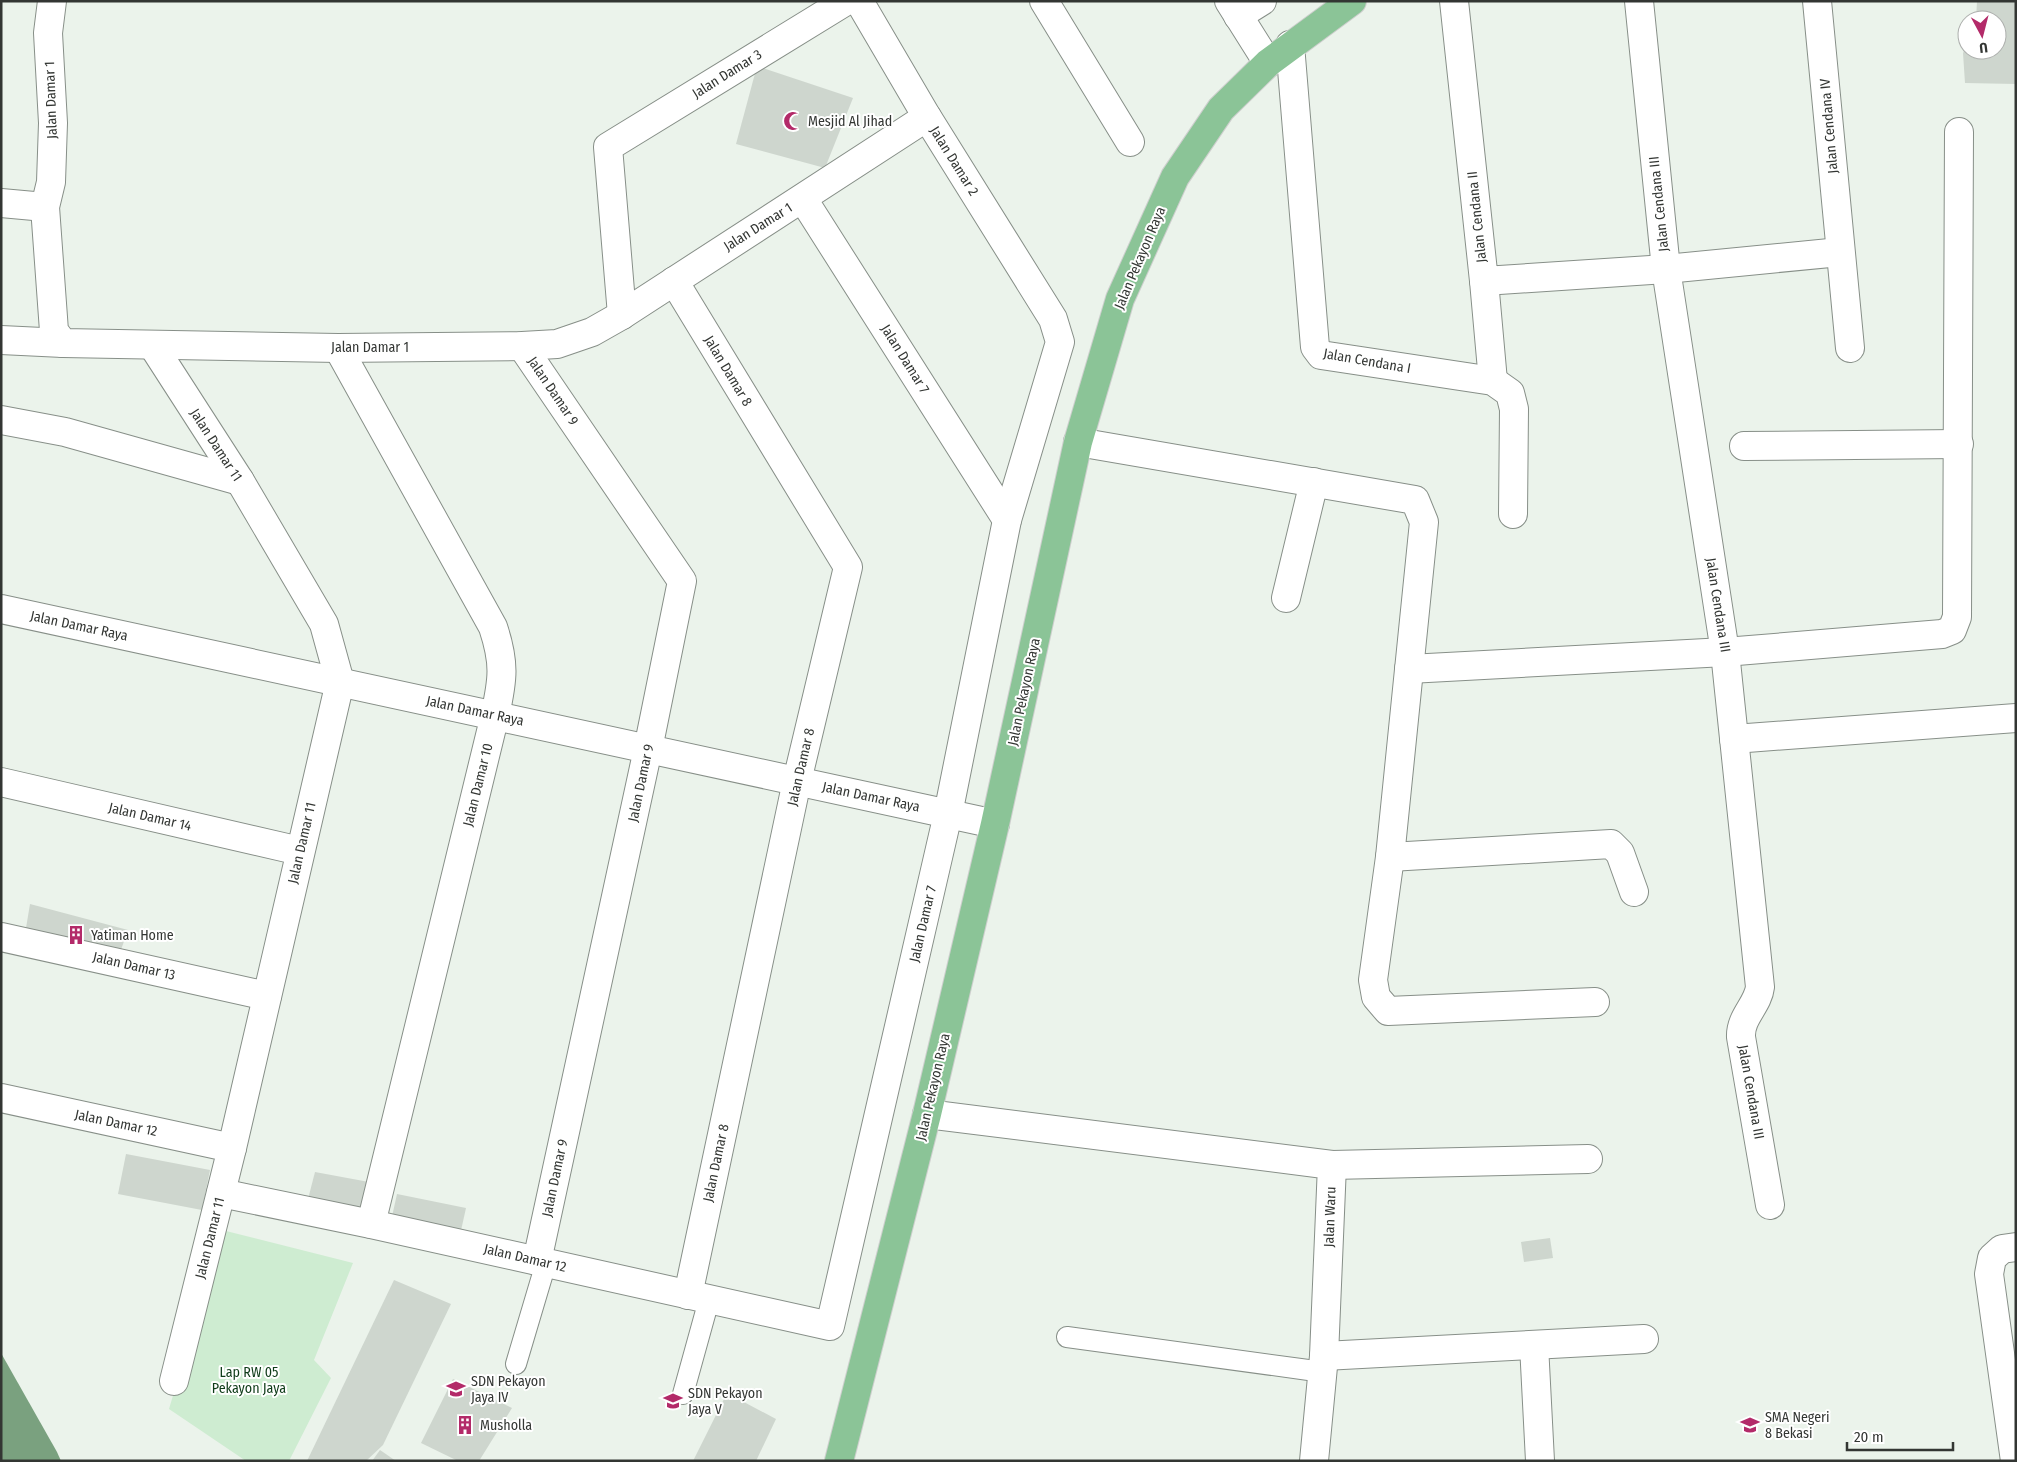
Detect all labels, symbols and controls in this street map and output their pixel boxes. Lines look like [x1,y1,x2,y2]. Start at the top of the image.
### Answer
north arrow [1957,10,2007,60]
text: U [1978,38,1989,56]
street label: Jalan Damar 3 [689,46,765,102]
street label: Jalan Damar 1 [41,61,61,139]
street label: Jalan Cendana IV [1816,77,1842,174]
mosque icon: Mesjid Al Jihad [782,110,804,132]
place label: Mesjid Al Jihad [808,113,892,130]
street label: Jalan Damar 2 [926,123,982,199]
street label: Jalan Cendana III [1646,156,1672,252]
street label: Jalan Cendana II [1464,170,1490,264]
street label: Jalan Damar 1 [721,199,795,255]
street label: Jalan Pekayon Raya [1111,204,1169,312]
street label: Jalan Damar 7 [877,321,933,397]
street label: Jalan Damar 8 [700,333,756,409]
street label: Jalan Damar 1 [331,339,409,356]
street label: Jalan Cendana I [1322,345,1412,377]
street label: Jalan Damar 9 [524,353,582,429]
street label: Jalan Damar 11 [186,406,246,484]
street label: Jalan Cendana III [1702,556,1734,654]
street label: Jalan Damar Raya [29,607,130,645]
street label: Jalan Pekayon Raya [1004,636,1044,747]
street label: Jalan Damar Raya [425,692,526,730]
street label: Jalan Damar 8 [784,726,818,808]
street label: Jalan Damar 10 [459,742,497,828]
street label: Jalan Damar 9 [624,742,658,823]
street label: Jalan Damar Raya [821,778,922,816]
street label: Jalan Damar 14 [107,799,193,835]
street label: Jalan Damar 11 [284,801,320,885]
street label: Jalan Damar 7 [906,884,940,964]
building icon: Yatiman Home [65,924,87,946]
place label: Yatiman Home [91,927,174,944]
street label: Jalan Damar 13 [91,948,177,984]
street label: Jalan Pekayon Raya [912,1031,954,1142]
street label: Jalan Cendana III [1734,1043,1768,1141]
street label: Jalan Damar 12 [73,1106,159,1140]
street label: Jalan Damar 8 [699,1122,733,1204]
street label: Jalan Damar 9 [538,1137,572,1218]
street label: Jalan Waru [1320,1186,1340,1248]
street label: Jalan Damar 11 [192,1196,228,1280]
street label: Jalan Damar 12 [482,1240,568,1276]
park label: Lap RW 05 Pekayon Jaya [212,1364,286,1397]
place label: SDN Pekayon Jaya IV [471,1373,546,1406]
school or university icon: SDN Pekayon Jaya IV [445,1378,467,1400]
place label: SDN Pekayon Jaya V [688,1385,763,1418]
school or university icon: SDN Pekayon Jaya V [662,1390,684,1412]
place label: SMA Negeri 8 Bekasi [1765,1409,1830,1442]
building icon: Musholla [454,1414,476,1436]
school or university icon: SMA Negeri 8 Bekasi [1739,1414,1761,1436]
place label: Musholla [480,1417,532,1434]
scale bar [1847,1420,1953,1452]
text: 20 m [1854,1428,1884,1446]

